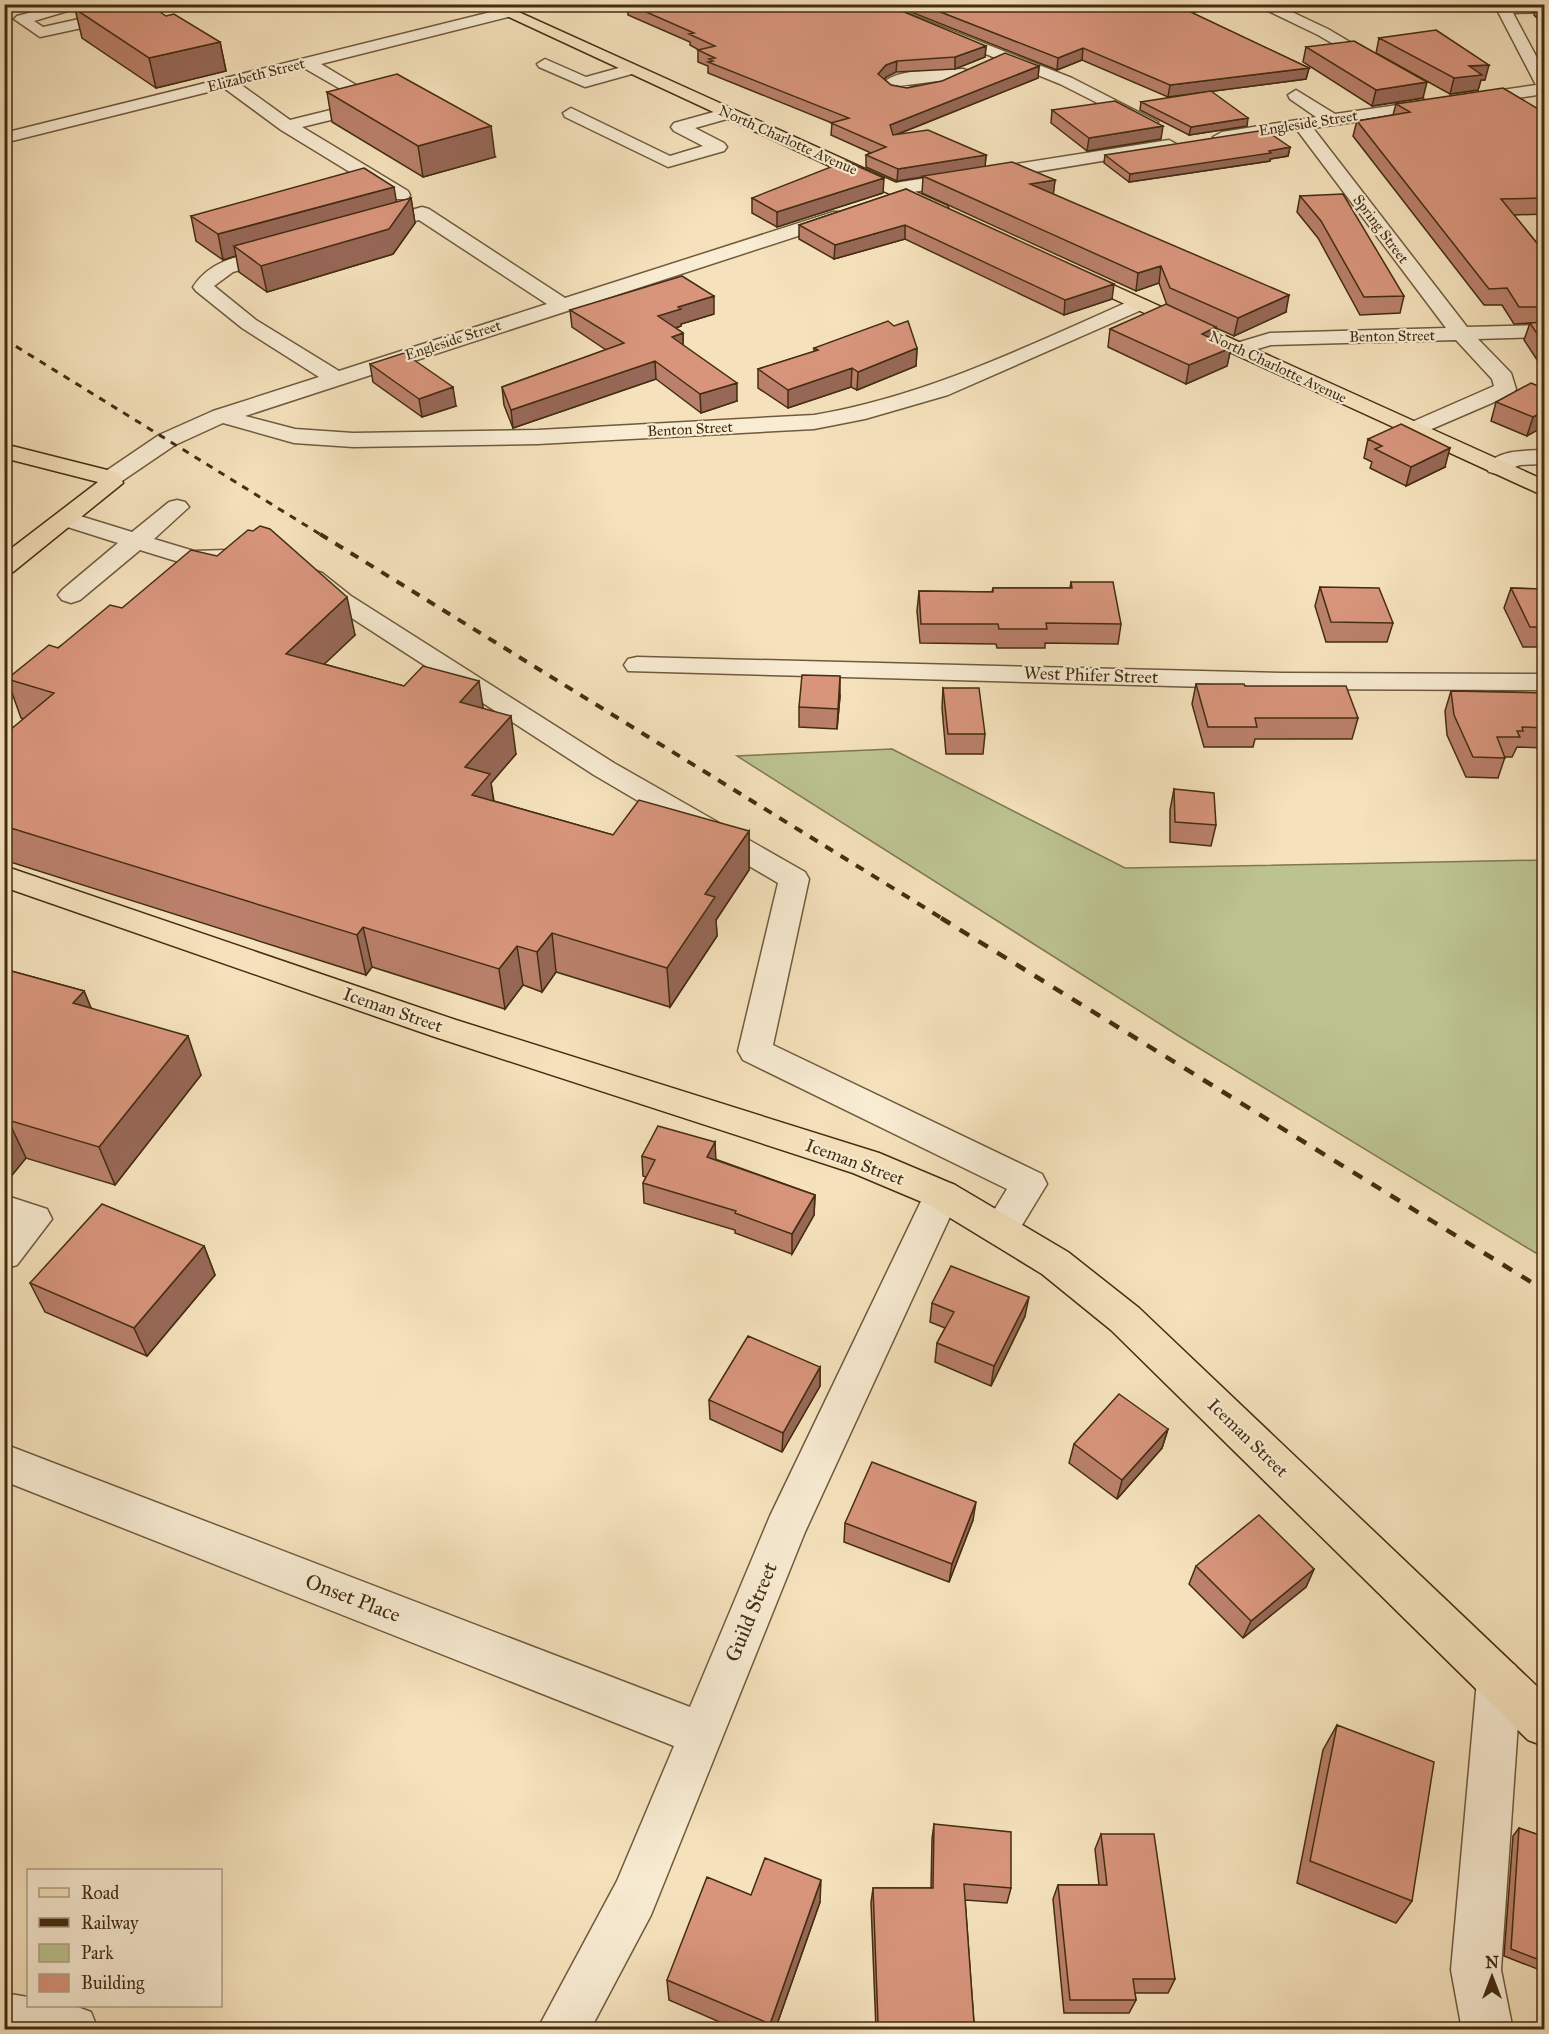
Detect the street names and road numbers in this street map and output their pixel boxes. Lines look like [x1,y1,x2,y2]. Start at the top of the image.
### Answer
street label: Elizabeth Street [205,54,307,96]
street label: North Charlotte Avenue [716,101,860,179]
street label: Engleside Street [1257,106,1359,140]
street label: Spring Street [1349,191,1413,267]
street label: Engleside Street [403,316,504,364]
street label: Benton Street [1349,326,1436,346]
street label: North Charlotte Avenue [1206,327,1350,407]
street label: Benton Street [647,418,734,440]
street label: West Phifer Street [1023,662,1159,688]
street label: Iceman Street [340,983,446,1037]
street label: Iceman Street [803,1134,908,1190]
street label: Iceman Street [1203,1394,1293,1482]
street label: Guild Street [719,1558,783,1666]
street label: Onset Place [302,1568,405,1628]

